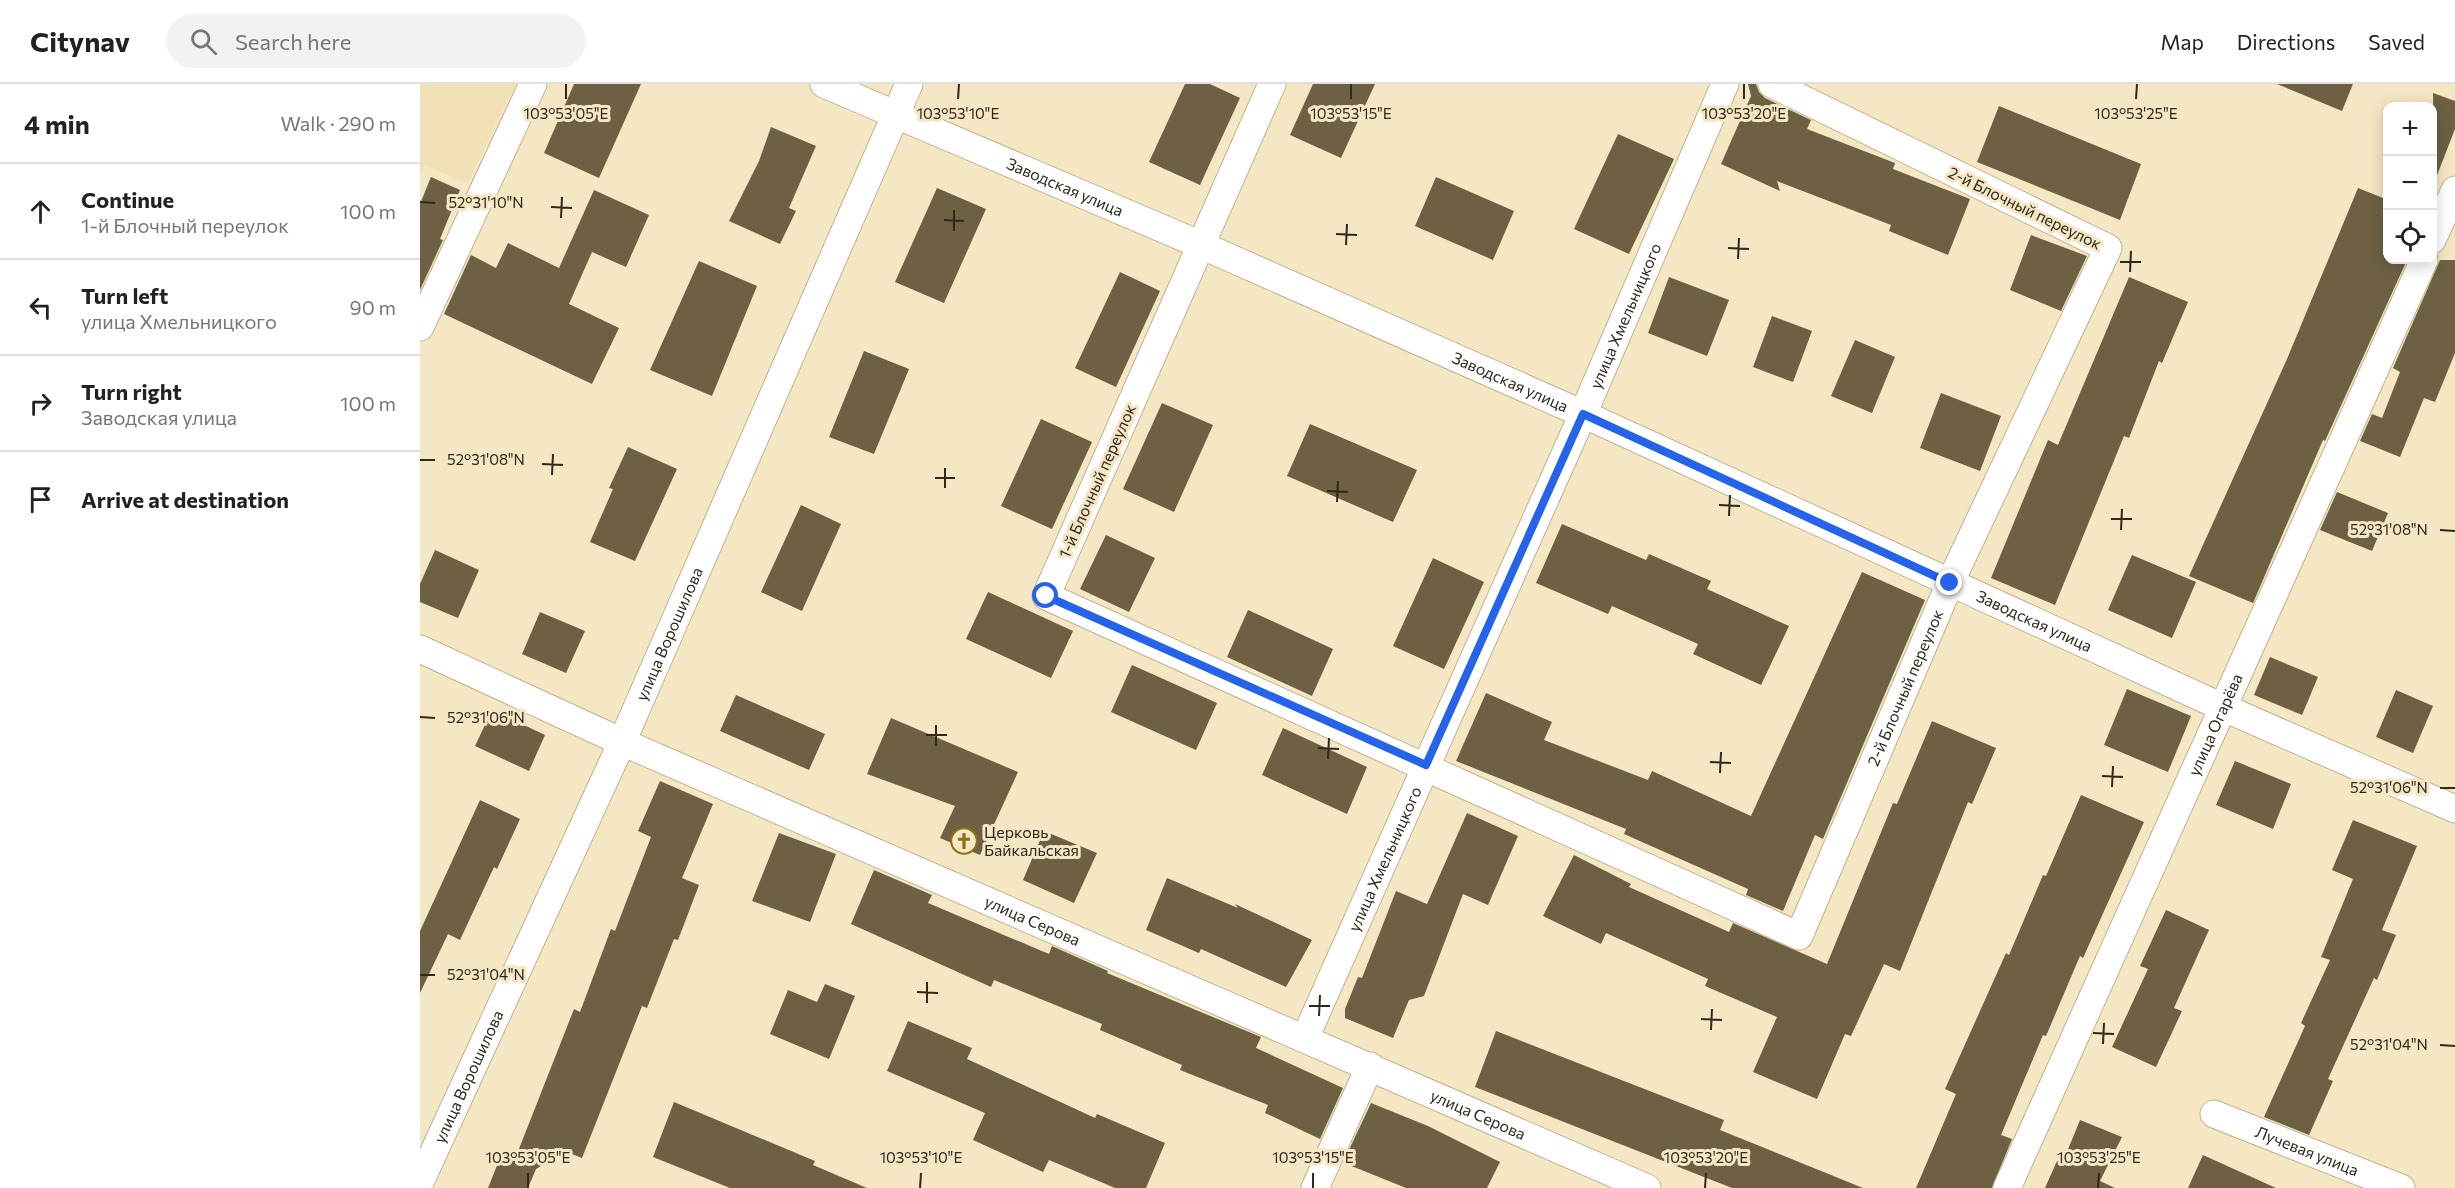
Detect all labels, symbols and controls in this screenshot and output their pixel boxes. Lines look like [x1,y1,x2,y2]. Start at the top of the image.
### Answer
search box [166,14,586,68]
text: Citynav [30,24,130,58]
icon: search [187,25,220,58]
text: Search here [235,28,351,55]
text: Map [2161,29,2204,54]
text: Directions [2237,29,2335,54]
text: Saved [2368,29,2425,54]
map controls [2383,102,2437,264]
button: + [2383,102,2437,156]
text: 103°53'05"E [524,104,609,122]
text: 103°53'10"E [917,104,999,122]
text: 103°53'15"E [1310,104,1392,122]
text: 103°53'20"E [1702,104,1786,122]
text: 103°53'25"E [2094,104,2178,122]
text: 4 min [24,108,90,139]
text: Walk · 290 m [280,111,396,135]
street label: Заводская улица [1004,153,1126,220]
button: − [2383,156,2437,210]
street label: 2-й Блочный переулок [1945,162,2105,253]
text: Continue [81,186,174,213]
text: 52°31'10"N [448,193,524,211]
icon: ahead [24,195,57,228]
text: 100 m [340,199,396,223]
button: locate [2383,210,2437,264]
text: 1-й Блочный переулок [81,213,289,237]
street label: улица Хмельницкого [1585,240,1665,391]
text: Turn left [81,282,168,309]
icon: left [24,291,57,324]
text: 90 m [350,295,396,319]
text: улица Хмельницкого [81,309,277,333]
street label: Заводская улица [1449,347,1571,415]
text: Turn right [81,378,182,405]
icon: right [24,387,57,420]
text: 100 m [340,391,396,415]
street label: 1-й Блочный переулок [1054,401,1139,561]
text: Заводская улица [81,405,237,429]
text: 52°31'08"N [447,450,525,468]
icon: arrive [24,483,57,516]
text: Arrive at destination [81,486,289,513]
text: 52°31'08"N [2350,520,2428,538]
street label: улица Ворошилова [631,564,706,703]
route end [1936,569,1962,595]
route start [1032,582,1058,608]
street label: Заводская улица [1974,586,2095,655]
street label: 2-й Блочный переулок [1863,606,1947,769]
street label: улица Огарёва [2184,670,2246,778]
text: 52°31'06"N [447,708,525,726]
text: 52°31'06"N [2350,778,2428,796]
street label: улица Хмельницкого [1344,783,1425,934]
place label: Церковь Байкальская [984,822,1079,859]
church icon: Церковь Байкальская [949,826,979,856]
street label: улица Серова [982,891,1083,949]
text: 52°31'04"N [447,965,525,983]
street label: улица Ворошилова [429,1007,507,1146]
text: 52°31'04"N [2350,1035,2428,1053]
street label: улица Серова [1428,1085,1529,1143]
street label: Лучевая улица [2253,1121,2362,1179]
text: 103°53'05"E [486,1148,571,1166]
text: 103°53'10"E [880,1148,962,1166]
text: 103°53'15"E [1272,1148,1354,1166]
text: 103°53'20"E [1664,1148,1748,1166]
text: 103°53'25"E [2057,1148,2141,1166]

